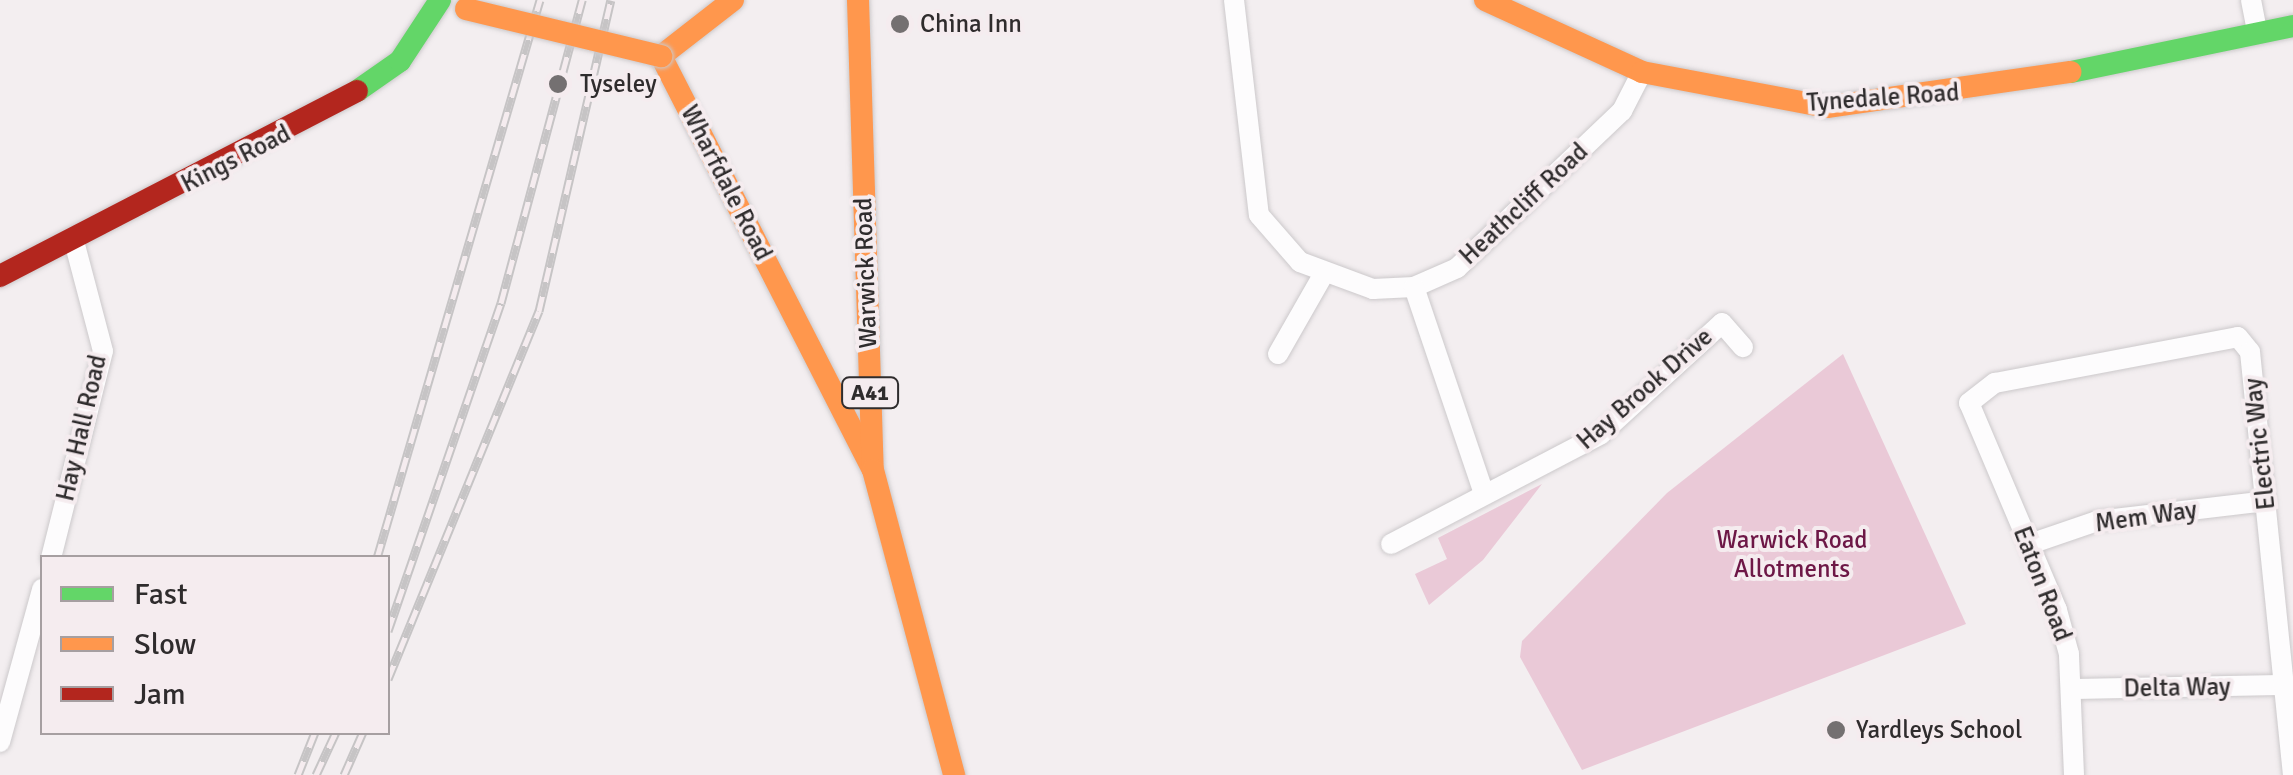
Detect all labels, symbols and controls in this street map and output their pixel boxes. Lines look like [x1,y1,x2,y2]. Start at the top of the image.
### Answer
place label: China Inn [920,9,1022,39]
marker: China Inn [889,13,911,35]
place label: Tyseley [580,69,657,99]
marker: Tyseley [545,71,571,97]
street label: Tynedale Road [1806,78,1960,118]
street label: Wharfdale Road [674,100,778,266]
street label: Kings Road [176,119,296,199]
street label: Heathcliff Road [1453,137,1595,271]
street label: Warwick Road [848,197,884,349]
street label: Hay Brook Drive [1571,322,1719,456]
street label: Hay Hall Road [51,352,113,504]
road number: A41 [840,376,900,410]
street label: Electric Way [2238,377,2282,511]
street label: Mem Way [2093,495,2199,539]
street label: Eaton Road [2006,522,2078,646]
park label: Warwick Road Allotments [1716,526,1868,585]
legend [40,555,390,735]
text: Fast [134,576,187,613]
text: Slow [134,626,196,663]
street label: Delta Way [2123,672,2231,704]
text: Jam [134,676,186,713]
place label: Yardleys School [1856,715,2022,745]
marker: Yardleys School [1825,719,1847,741]

